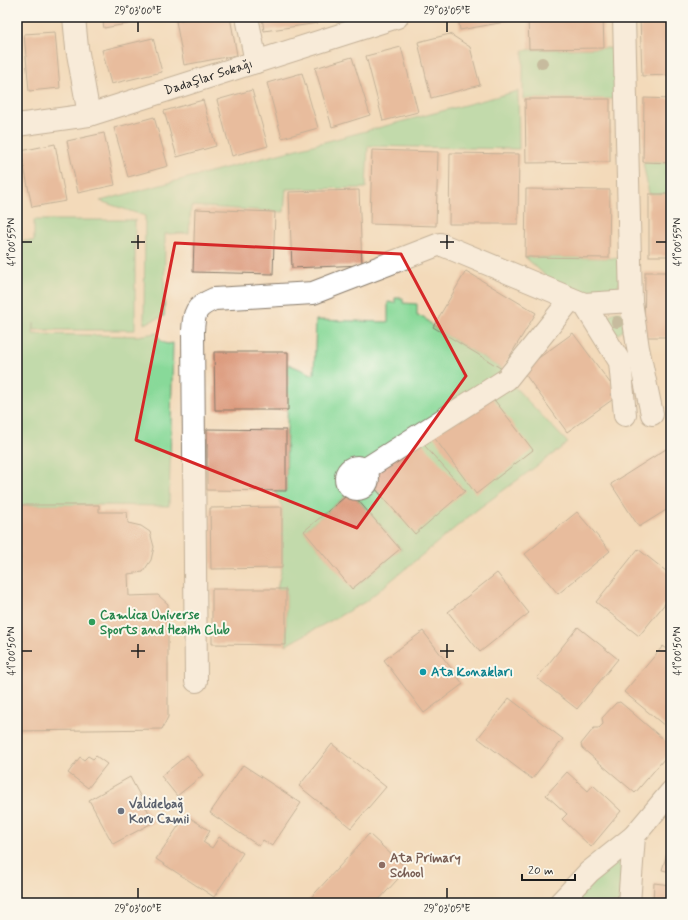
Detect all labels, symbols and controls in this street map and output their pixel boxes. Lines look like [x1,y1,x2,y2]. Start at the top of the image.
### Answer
text: 29°03'00"E [115,4,162,18]
text: 29°03'05"E [424,4,470,18]
street label: Dadaşlar Sokağı [162,55,255,99]
text: 41°00'55"N [5,217,19,266]
text: 41°00'55"N [671,217,685,266]
place label: Camlica Universe Sports and Health Club [100,607,230,639]
marker: Camlica Universe Sports and Health Club [87,617,97,627]
text: 41°00'50"N [5,626,19,675]
text: 41°00'50"N [671,626,685,675]
place label: Ata Konakları [431,664,513,681]
marker: Ata Konakları [418,667,428,677]
place label: Validebağ Koru Camii [129,796,189,828]
marker: Validebağ Koru Camii [116,806,126,816]
place label: Ata Primary School [390,850,461,882]
scale bar [522,856,575,882]
marker: Ata Primary School [377,860,387,870]
text: 20 m [528,863,554,879]
text: 29°03'00"E [115,902,162,916]
text: 29°03'05"E [424,902,470,916]

